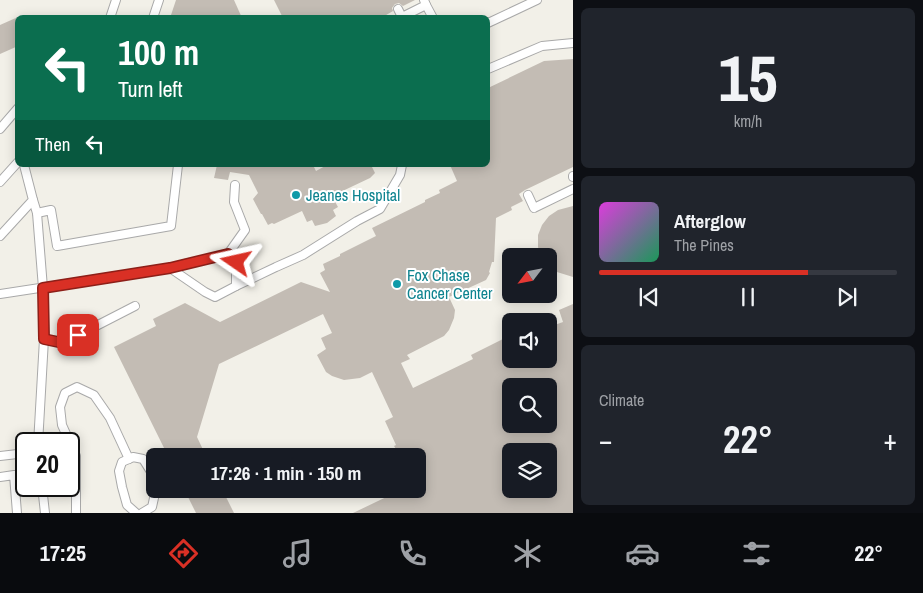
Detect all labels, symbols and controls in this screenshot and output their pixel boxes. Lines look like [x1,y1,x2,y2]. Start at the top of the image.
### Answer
text: 100 m [118,29,199,76]
text: 15 [718,34,778,121]
icon: left [35,35,100,100]
text: Turn left [118,74,183,104]
text: km/h [734,110,762,132]
icon: left [81,130,109,158]
text: Then [35,131,71,157]
place label: Jeanes Hospital [306,184,400,206]
marker: Jeanes Hospital [290,189,302,201]
text: Afterglow [674,208,746,234]
text: The Pines [674,234,734,256]
position arrow [209,235,261,287]
north arrow [502,248,558,302]
map controls [502,248,557,498]
place label: Fox Chase Cancer Center [407,264,493,304]
marker: Fox Chase Cancer Center [391,278,403,290]
icon: previous [635,283,663,311]
icon: pause [734,283,762,311]
icon: next [833,283,861,311]
button: sound [502,313,557,368]
pin [57,314,99,356]
icon: arrive [64,321,92,349]
button: search [502,378,557,433]
text: Climate [599,389,644,411]
text: 22° [723,414,773,465]
text: − [599,421,612,459]
text: + [884,421,897,459]
speed limit sign: 20 [15,432,80,497]
button: layers [502,443,557,498]
text: 17:26 · 1 min · 150 m [211,460,361,486]
icon: directions [166,536,201,571]
icon: music [280,536,315,571]
icon: phone [395,536,430,571]
icon: climate [510,536,545,571]
icon: car [625,536,660,571]
icon: filters [739,536,774,571]
text: 17:25 [40,538,86,568]
text: 22° [854,538,883,568]

